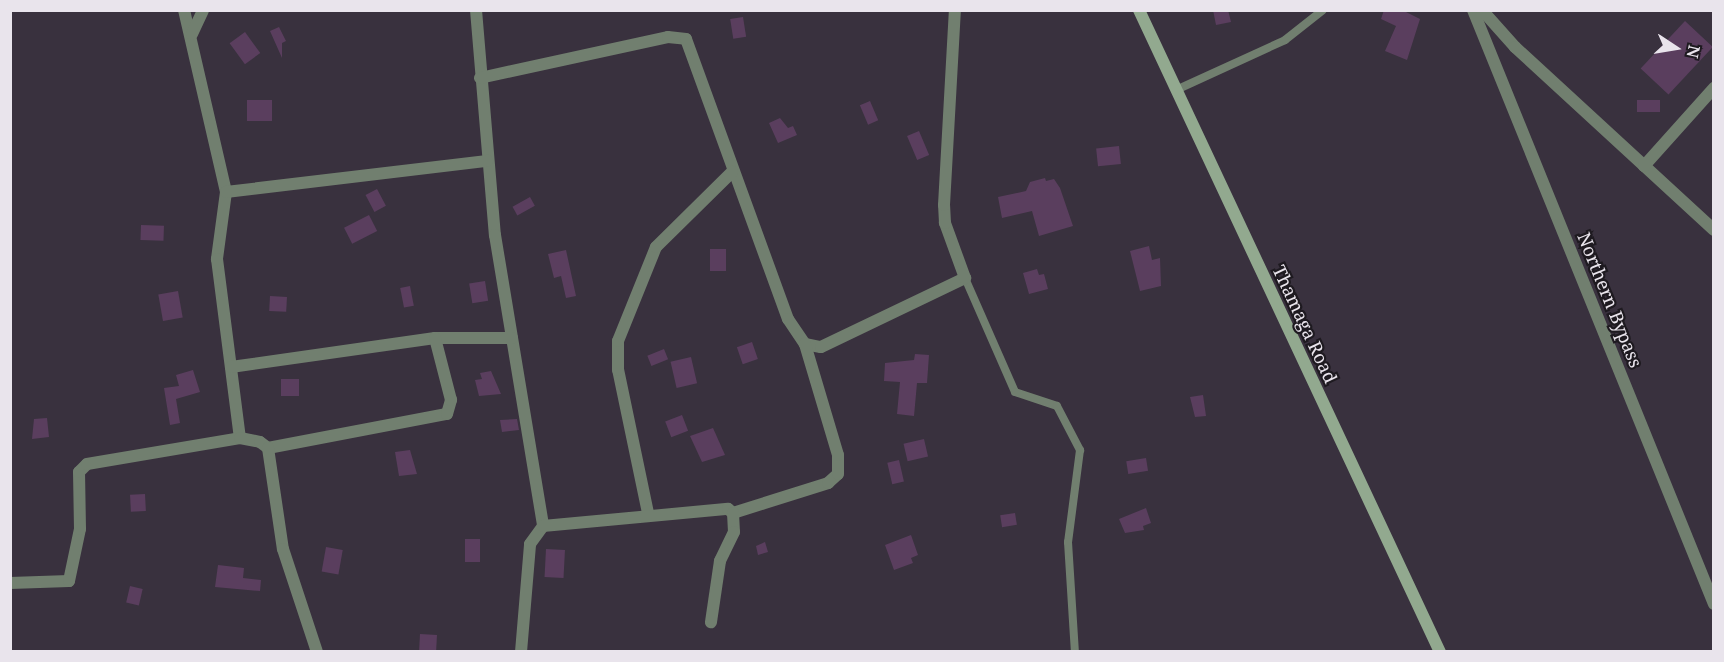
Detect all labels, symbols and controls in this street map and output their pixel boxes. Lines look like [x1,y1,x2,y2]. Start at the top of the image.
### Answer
north arrow [1646,18,1706,78]
text: N [1682,43,1706,60]
street label: Northern Bypass [1573,229,1647,371]
street label: Thamaga Road [1268,262,1342,386]

